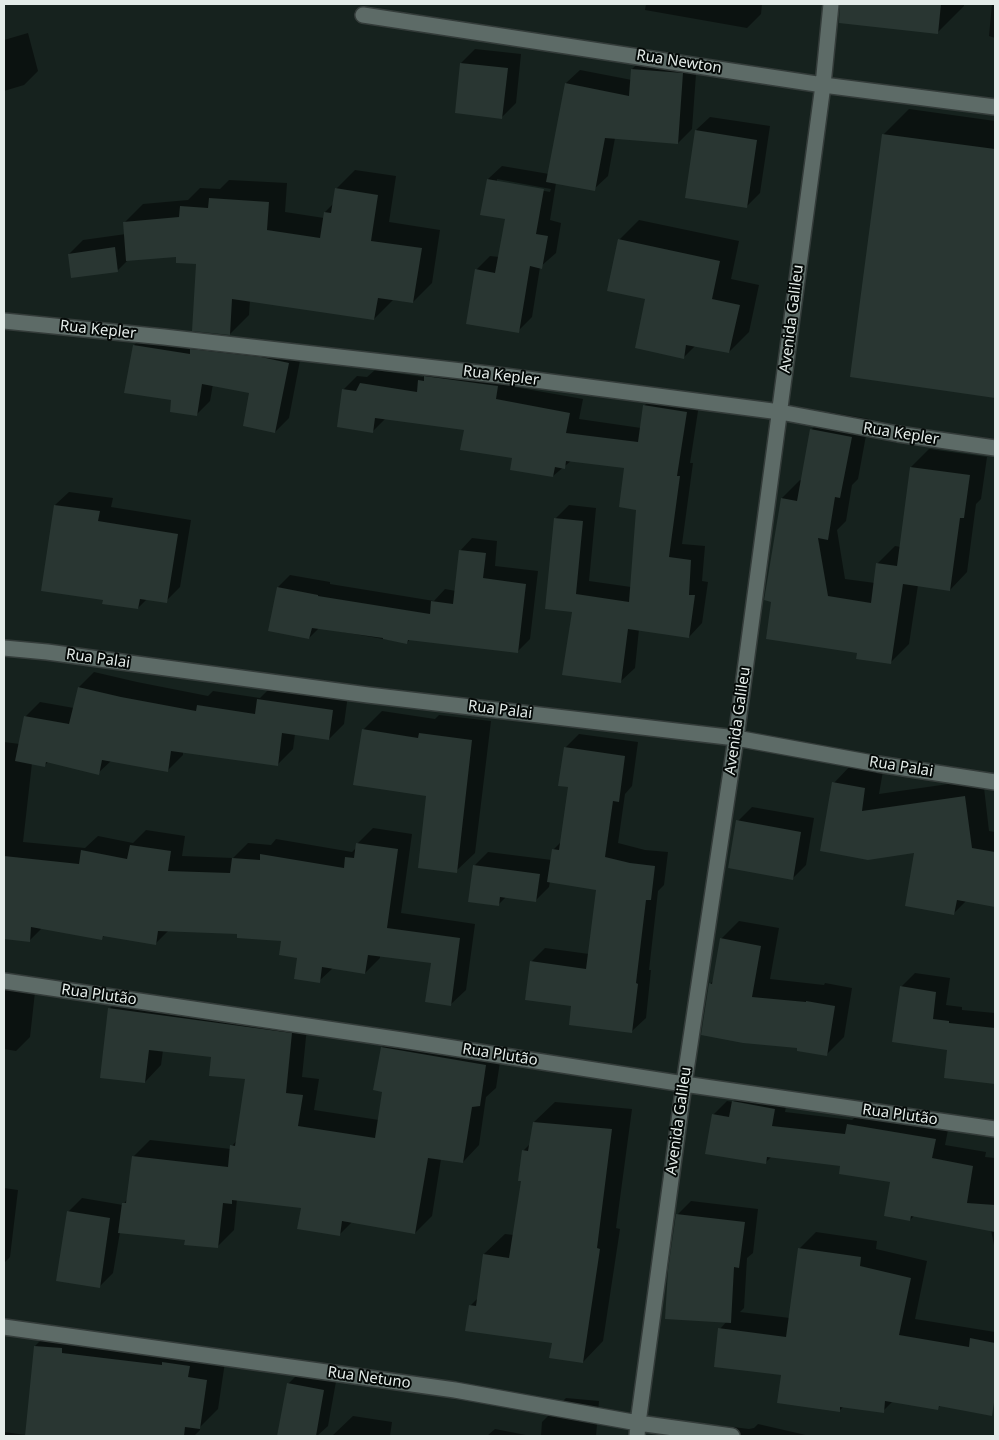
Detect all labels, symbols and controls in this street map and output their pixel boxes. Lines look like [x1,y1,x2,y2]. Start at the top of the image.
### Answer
street label: Rua Newton [635,46,723,78]
street label: Avenida Galileu [776,264,808,374]
street label: Rua Kepler [59,317,137,343]
street label: Rua Kepler [462,362,540,390]
street label: Rua Kepler [862,419,940,449]
street label: Rua Palai [65,646,131,672]
street label: Avenida Galileu [722,666,754,776]
street label: Rua Palai [467,697,533,723]
street label: Rua Palai [868,753,934,781]
street label: Rua Plutão [60,981,138,1009]
street label: Rua Plutão [461,1040,539,1070]
street label: Avenida Galileu [663,1066,695,1176]
street label: Rua Plutão [861,1101,939,1129]
street label: Rua Netuno [326,1363,412,1393]

